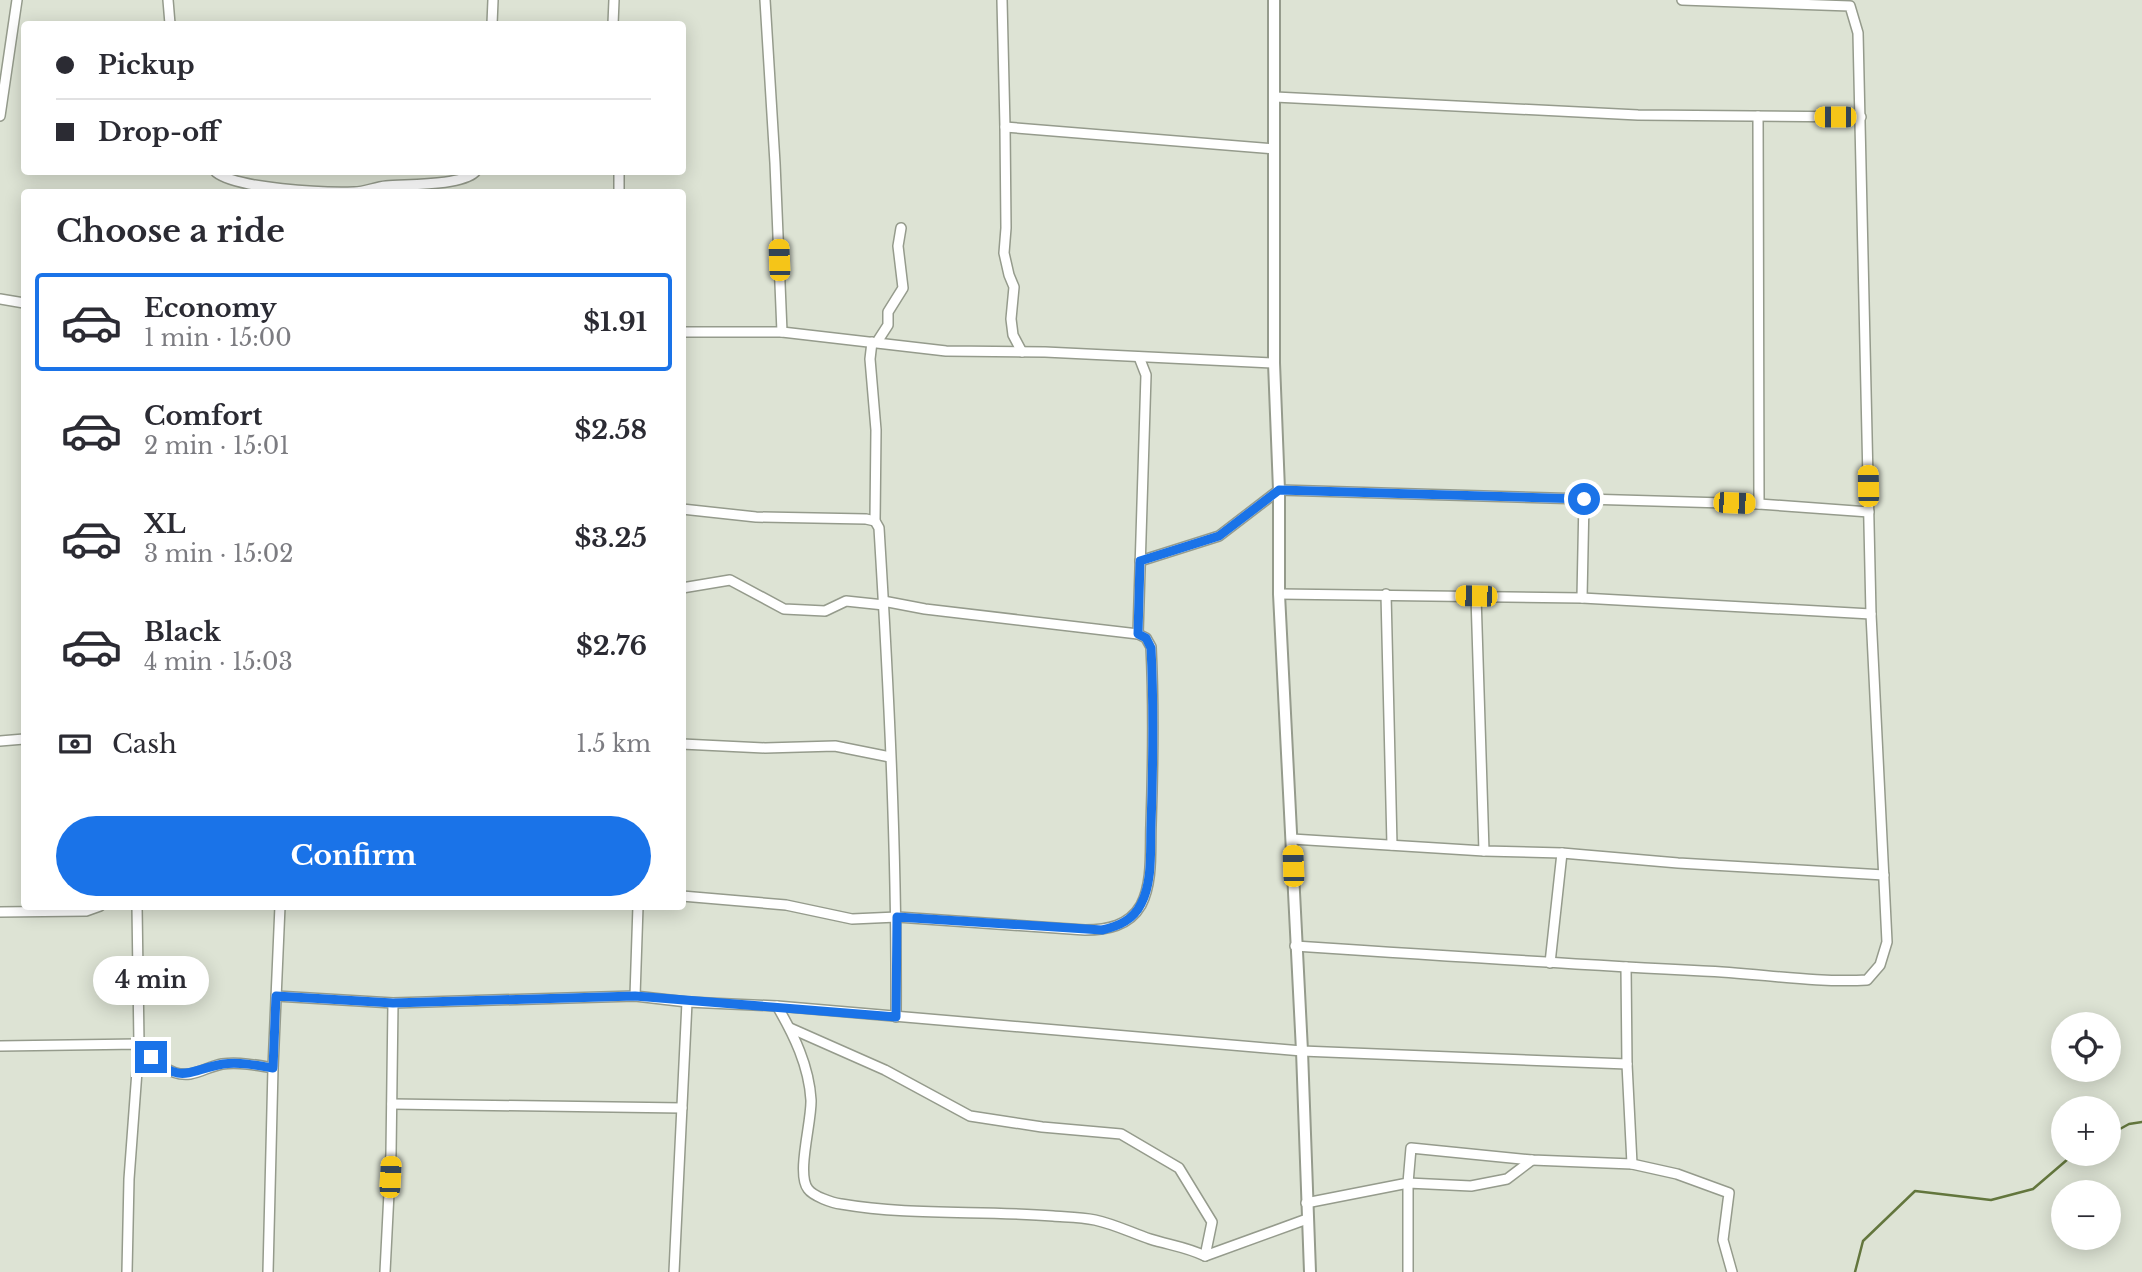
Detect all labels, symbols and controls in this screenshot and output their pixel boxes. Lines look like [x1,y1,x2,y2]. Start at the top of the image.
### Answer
text: Pickup [98,49,195,81]
car [1815,107,1857,128]
text: Drop-off [98,116,219,148]
text: Choose a ride [56,211,285,251]
car [768,239,791,281]
icon: car [60,291,123,354]
text: Economy [144,292,277,324]
text: $1.91 [583,306,647,338]
text: 1 min · 15:00 [144,324,292,352]
icon: car [60,399,123,462]
text: Comfort [144,400,262,432]
text: $2.58 [575,414,647,446]
text: 2 min · 15:01 [144,432,289,460]
car [1858,465,1879,507]
route start [1568,483,1600,515]
car [1713,492,1756,514]
icon: car [60,507,123,570]
text: XL [144,508,186,540]
text: $3.25 [575,522,647,554]
text: 3 min · 15:02 [144,540,293,568]
car [1455,585,1498,607]
icon: car [60,615,123,678]
text: Black [144,616,221,648]
text: $2.76 [576,630,647,662]
text: 4 min · 15:03 [144,648,293,676]
icon: cash [56,725,94,763]
text: Cash [112,728,177,760]
text: 1.5 km [576,730,651,758]
button: Confirm [56,816,651,896]
car [1282,845,1305,887]
callout: 4 min [93,956,209,1004]
text: 4 min [115,966,187,994]
map controls [2051,1012,2121,1250]
button: locate [2051,1012,2121,1082]
route end [135,1041,167,1073]
button: + [2051,1096,2121,1166]
car [379,1155,402,1199]
button: − [2051,1180,2121,1250]

